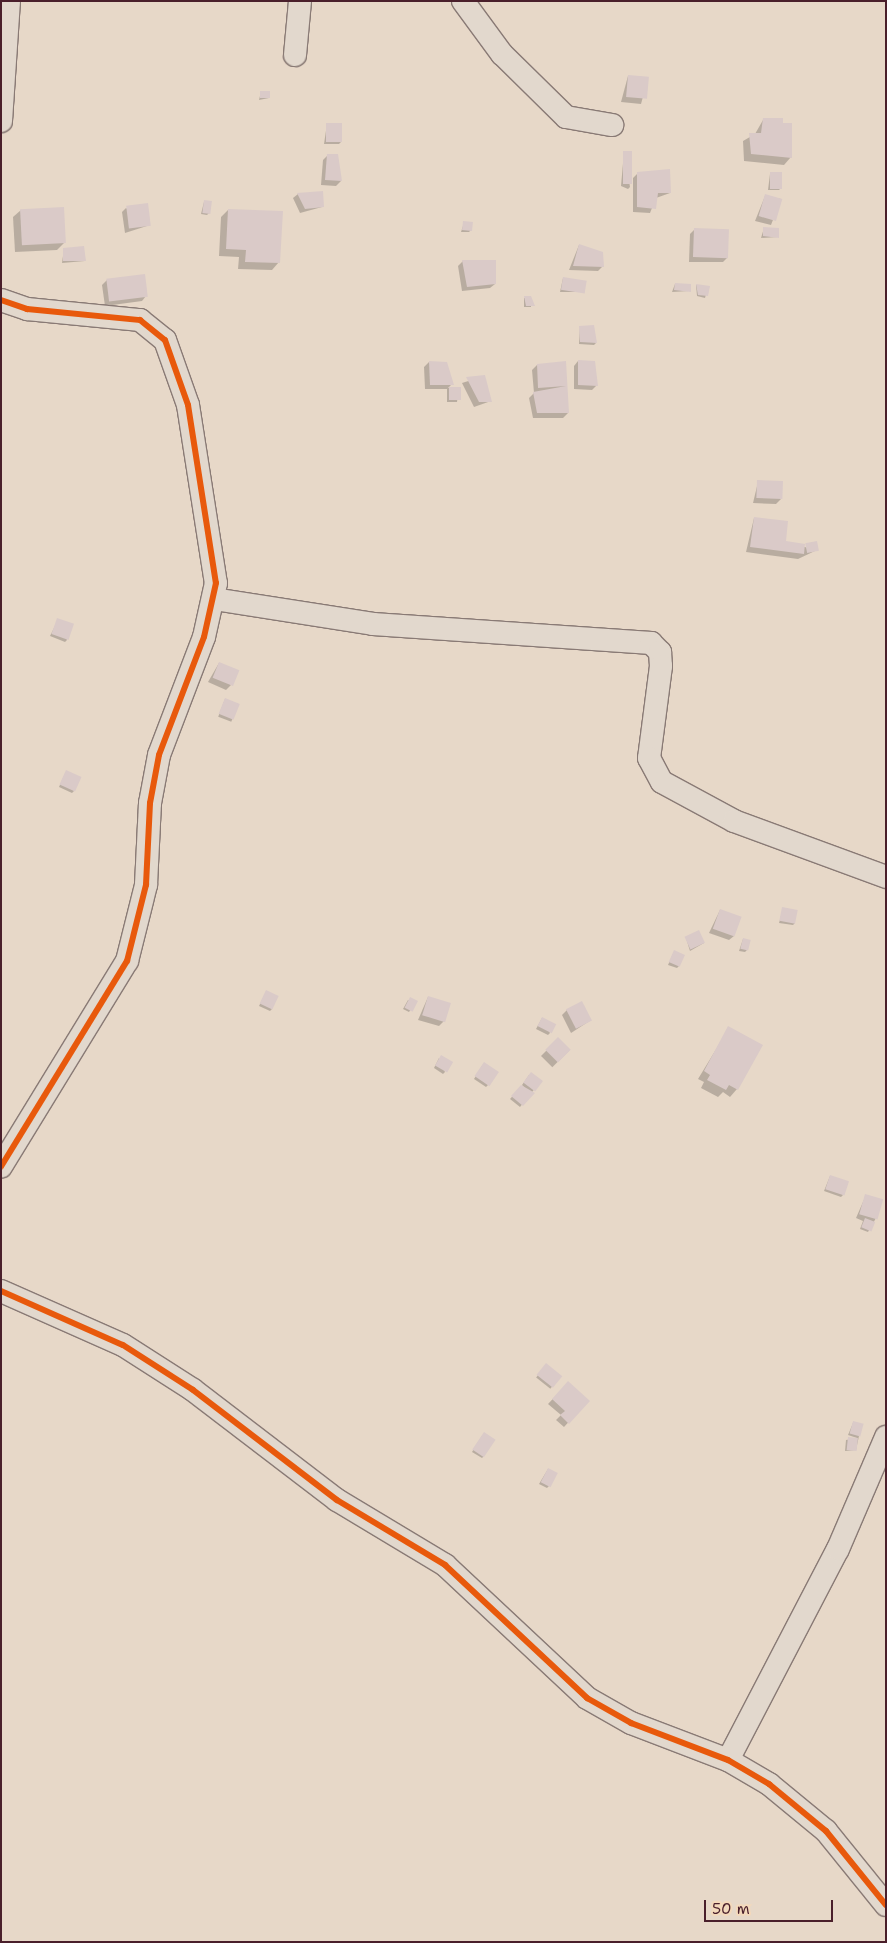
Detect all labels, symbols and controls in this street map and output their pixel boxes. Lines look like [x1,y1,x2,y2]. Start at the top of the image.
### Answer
scale bar [707,1890,836,1922]
text: 50 m [712,1899,750,1919]

